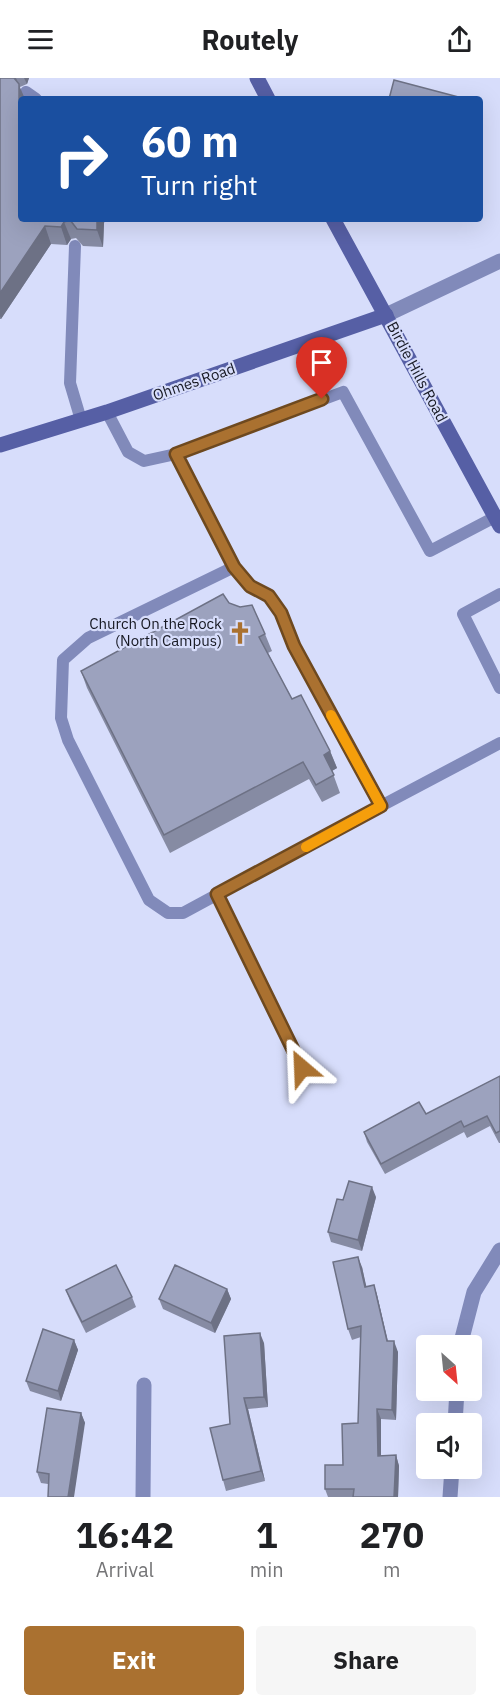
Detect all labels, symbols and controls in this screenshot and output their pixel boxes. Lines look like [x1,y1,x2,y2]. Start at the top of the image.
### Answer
text: Routely [202,22,298,57]
icon: menu [24,23,57,56]
icon: share [443,23,476,56]
text: 60 m [141,114,239,169]
icon: right [42,120,120,198]
text: Turn right [141,167,258,202]
street label: Birdie Hills Road [383,318,452,425]
pin [296,337,347,399]
icon: arrive [305,346,338,379]
street label: Ohmes Road [150,359,237,404]
place label: Church On the Rock (North Campus) [89,614,222,650]
church icon: Church On the Rock (North Campus) [227,620,253,646]
position arrow [270,1036,334,1100]
north arrow [416,1335,482,1401]
map controls [416,1335,482,1479]
button: sound [416,1413,482,1479]
text: 16:42 [76,1511,174,1558]
text: 1 [256,1511,278,1558]
text: 270 [359,1511,424,1558]
text: Arrival [96,1556,154,1583]
text: min [250,1556,284,1583]
text: m [383,1556,401,1583]
button: Exit [24,1626,244,1695]
button: Share [256,1626,476,1695]

